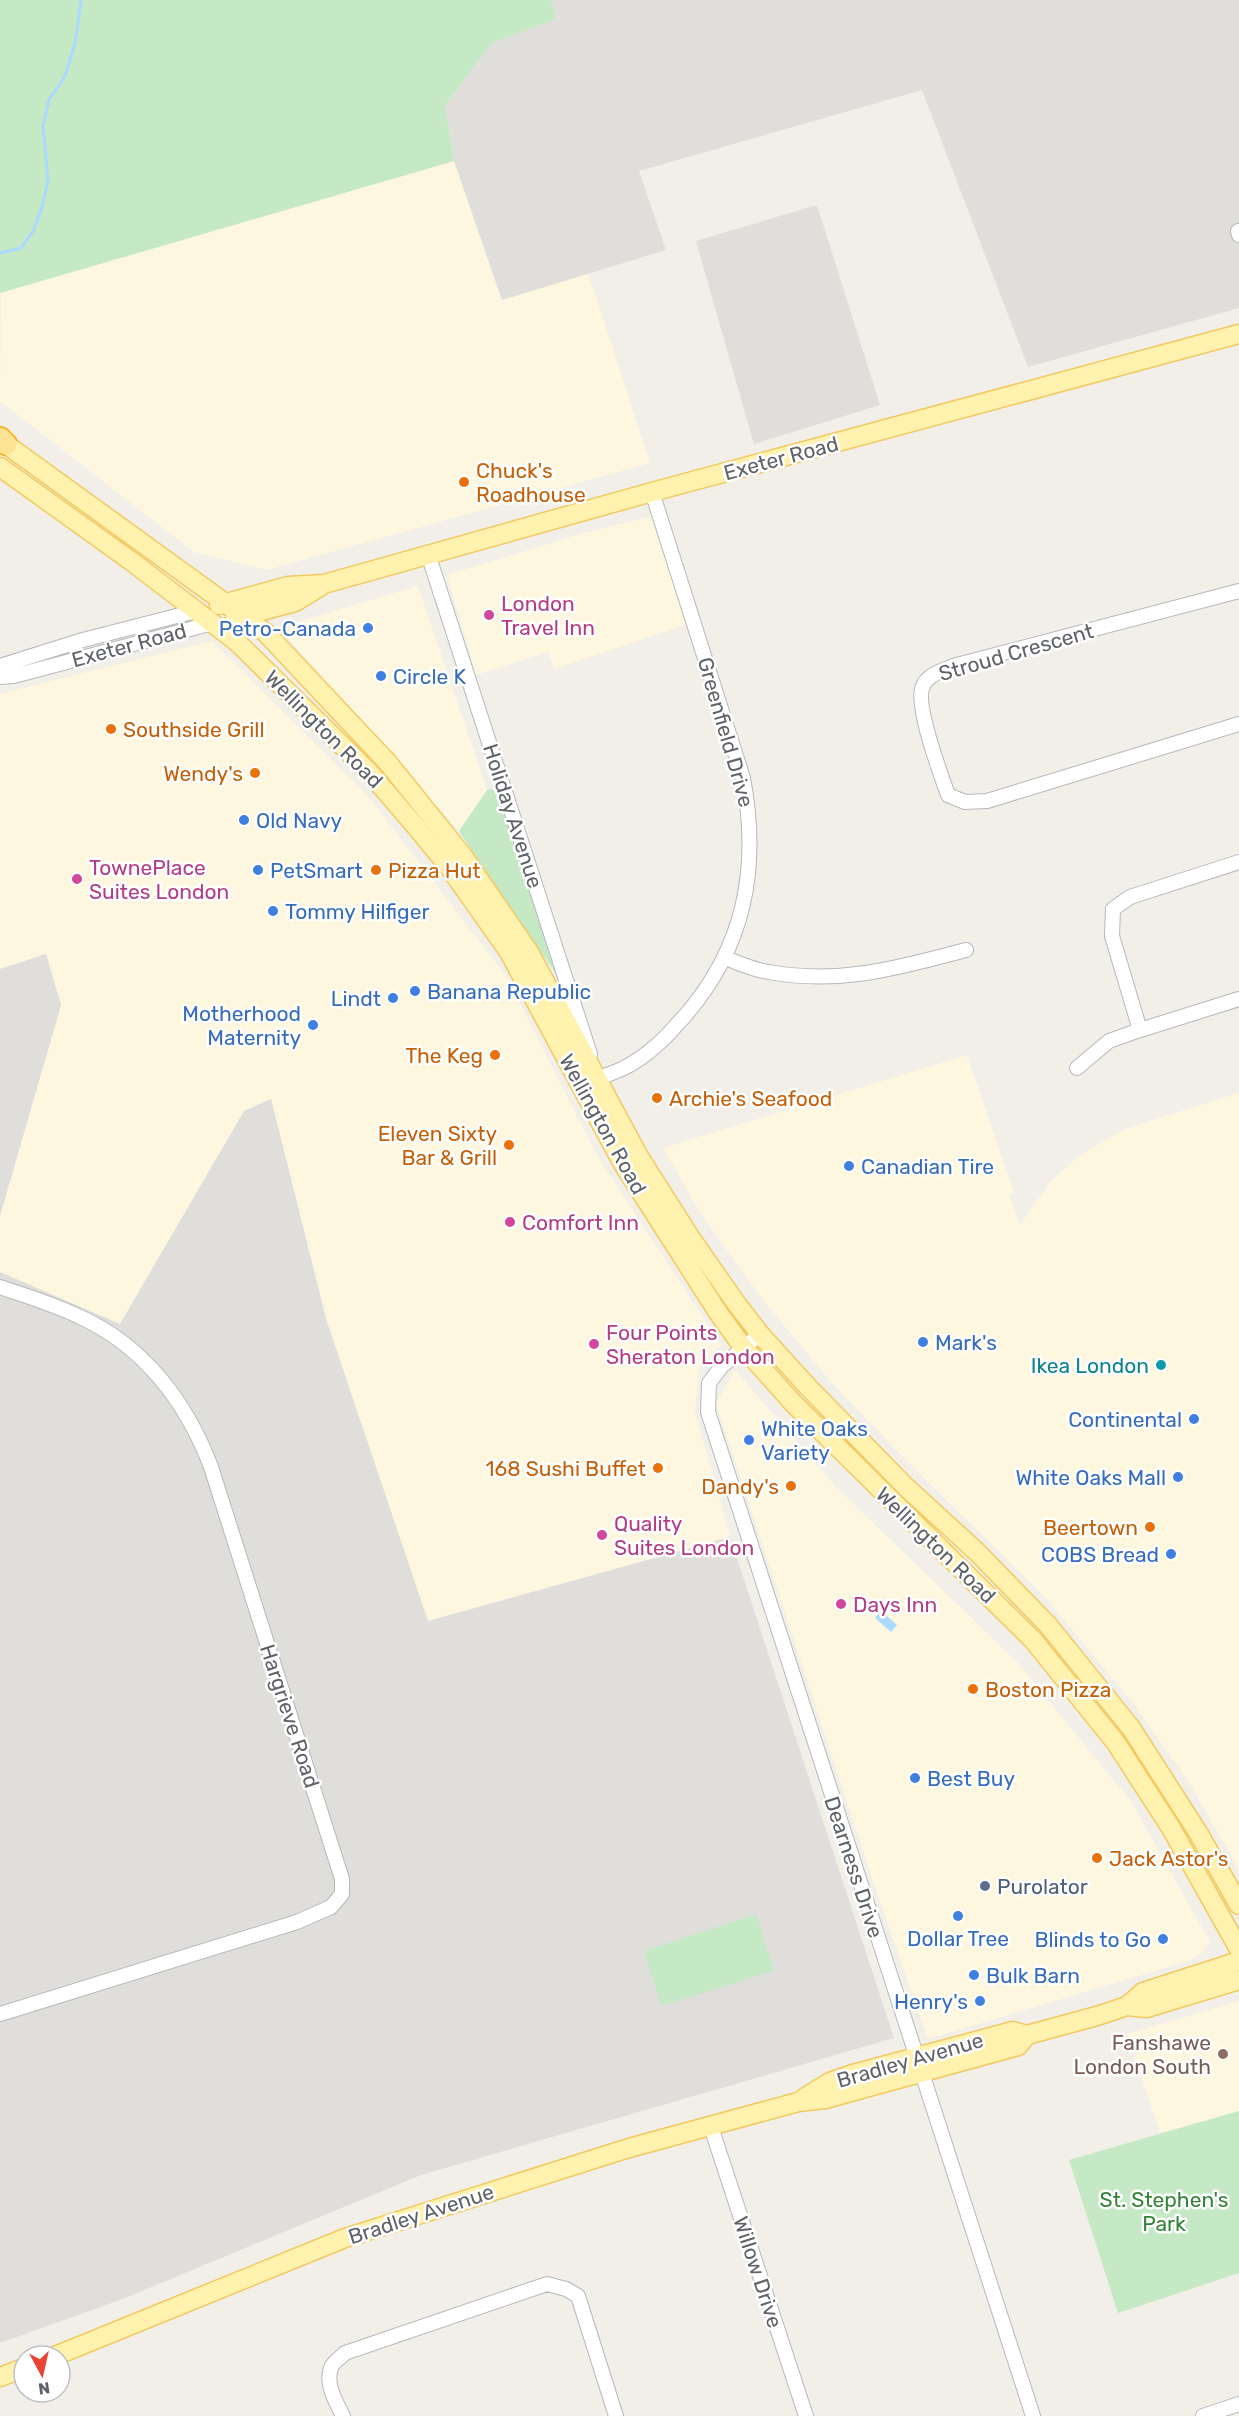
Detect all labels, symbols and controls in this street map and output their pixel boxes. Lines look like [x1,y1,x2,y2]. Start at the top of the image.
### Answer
street label: Exeter Road [721,431,841,485]
place label: Chuck's Roadhouse [476,458,586,507]
marker: Chuck's Roadhouse [457,475,471,489]
place label: London Travel Inn [501,591,595,640]
marker: London Travel Inn [482,608,496,622]
place label: Petro-Canada [219,616,356,641]
street label: Exeter Road [69,618,189,672]
street label: Stroud Crescent [936,618,1096,686]
marker: Petro-Canada [361,621,375,635]
street label: Greenfield Drive [693,654,759,810]
place label: Circle K [393,664,466,689]
street label: Wellington Road [260,665,388,793]
marker: Circle K [374,669,388,683]
place label: Southside Grill [123,717,265,742]
marker: Southside Grill [104,722,118,736]
street label: Holiday Avenue [478,741,548,891]
place label: Wendy's [163,761,243,786]
marker: Wendy's [248,766,262,780]
place label: Old Navy [256,808,343,833]
marker: Old Navy [237,813,251,827]
place label: TownePlace Suites London [89,855,229,904]
place label: PetSmart [270,858,363,883]
place label: Pizza Hut [388,858,481,883]
marker: PetSmart [251,863,265,877]
marker: Pizza Hut [369,863,383,877]
marker: TownePlace Suites London [70,872,84,886]
place label: Tommy Hilfiger [285,899,429,924]
marker: Tommy Hilfiger [266,904,280,918]
place label: Banana Republic [427,979,591,1004]
marker: Banana Republic [408,984,422,998]
place label: Lindt [331,986,381,1011]
marker: Lindt [386,991,400,1005]
place label: Motherhood Maternity [182,1001,301,1050]
marker: Motherhood Maternity [306,1018,320,1032]
place label: The Keg [405,1043,483,1068]
marker: The Keg [488,1048,502,1062]
street label: Wellington Road [554,1049,652,1199]
place label: Archie's Seafood [669,1086,832,1111]
marker: Archie's Seafood [650,1091,664,1105]
place label: Eleven Sixty Bar & Grill [378,1121,497,1170]
marker: Eleven Sixty Bar & Grill [502,1138,516,1152]
place label: Canadian Tire [861,1154,994,1179]
marker: Canadian Tire [842,1159,856,1173]
place label: Comfort Inn [522,1210,639,1235]
marker: Comfort Inn [503,1215,517,1229]
place label: Four Points Sheraton London [606,1320,775,1369]
place label: Mark's [935,1330,997,1355]
marker: Mark's [916,1335,930,1349]
marker: Four Points Sheraton London [587,1337,601,1351]
place label: Ikea London [1031,1353,1149,1378]
marker: Ikea London [1154,1358,1168,1372]
place label: Continental [1068,1407,1182,1432]
marker: Continental [1187,1412,1201,1426]
place label: White Oaks Variety [761,1416,868,1465]
marker: White Oaks Variety [742,1433,756,1447]
place label: 168 Sushi Buffet [486,1456,646,1481]
marker: 168 Sushi Buffet [651,1461,665,1475]
place label: White Oaks Mall [1015,1465,1166,1490]
marker: White Oaks Mall [1171,1470,1185,1484]
place label: Dandy's [701,1474,779,1499]
marker: Dandy's [784,1479,798,1493]
street label: Wellington Road [871,1482,1001,1608]
place label: Quality Suites London [614,1511,754,1560]
place label: Beertown [1043,1515,1138,1540]
marker: Beertown [1143,1520,1157,1534]
marker: Quality Suites London [595,1528,609,1542]
place label: COBS Bread [1041,1542,1159,1567]
marker: COBS Bread [1164,1547,1178,1561]
place label: Days Inn [853,1592,937,1617]
marker: Days Inn [834,1597,848,1611]
street label: Hargrieve Road [255,1641,325,1791]
place label: Boston Pizza [985,1677,1111,1702]
marker: Boston Pizza [966,1682,980,1696]
place label: Best Buy [927,1766,1016,1791]
marker: Best Buy [908,1771,922,1785]
street label: Dearness Drive [819,1793,889,1941]
place label: Jack Astor's [1109,1846,1228,1871]
marker: Jack Astor's [1090,1851,1104,1865]
place label: Purolator [997,1874,1088,1899]
marker: Purolator [978,1879,992,1893]
marker: Dollar Tree [951,1909,965,1923]
place label: Dollar Tree [907,1926,1009,1951]
place label: Blinds to Go [1034,1927,1151,1952]
marker: Blinds to Go [1156,1932,1170,1946]
place label: Bulk Barn [986,1963,1080,1988]
marker: Bulk Barn [967,1968,981,1982]
place label: Henry's [894,1989,968,2014]
marker: Henry's [973,1994,987,2008]
street label: Bradley Avenue [834,2027,986,2093]
place label: Fanshawe London South [1073,2030,1211,2079]
marker: Fanshawe London South [1216,2047,1230,2061]
street label: Bradley Avenue [345,2179,497,2249]
park label: St. Stephen's Park [1100,2187,1228,2236]
street label: Willow Drive [728,2213,788,2331]
north arrow [12,2344,72,2404]
text: N [37,2378,51,2399]

